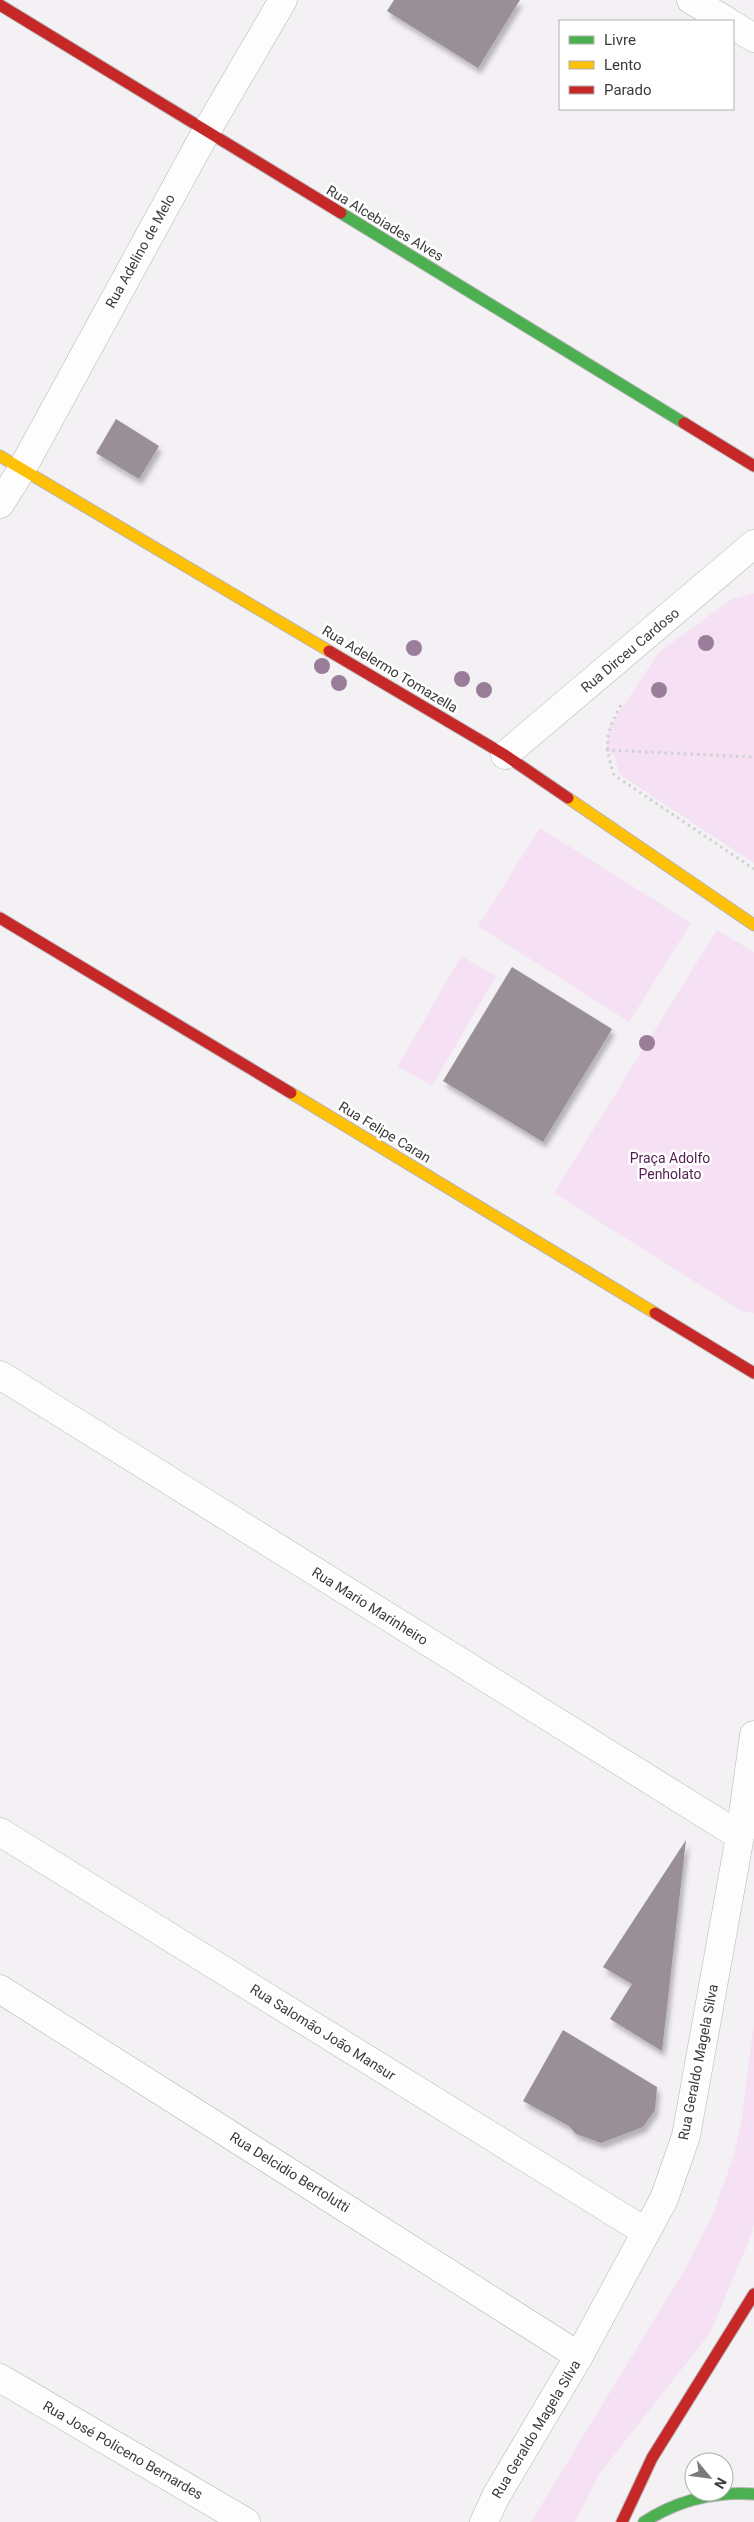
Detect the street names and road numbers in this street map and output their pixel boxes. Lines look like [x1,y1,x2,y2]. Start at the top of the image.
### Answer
street label: Rua Alcebiades Alves [324,182,446,264]
street label: Rua Adelino de Melo [102,191,178,311]
street label: Rua Dirceu Cardoso [578,604,682,696]
street label: Rua Adelermo Tomazella [319,622,461,716]
street label: Rua Felipe Caran [336,1098,434,1166]
street label: Rua Mario Marinheiro [309,1564,431,1648]
street label: Rua Salomão João Mansur [247,1981,399,2083]
street label: Rua Geraldo Magela Silva [675,1983,721,2141]
street label: Rua Delcidio Bertolutti [227,2129,353,2215]
street label: Rua Geraldo Magela Silva [488,2357,584,2501]
street label: Rua José Policeno Bernardes [40,2398,206,2502]

